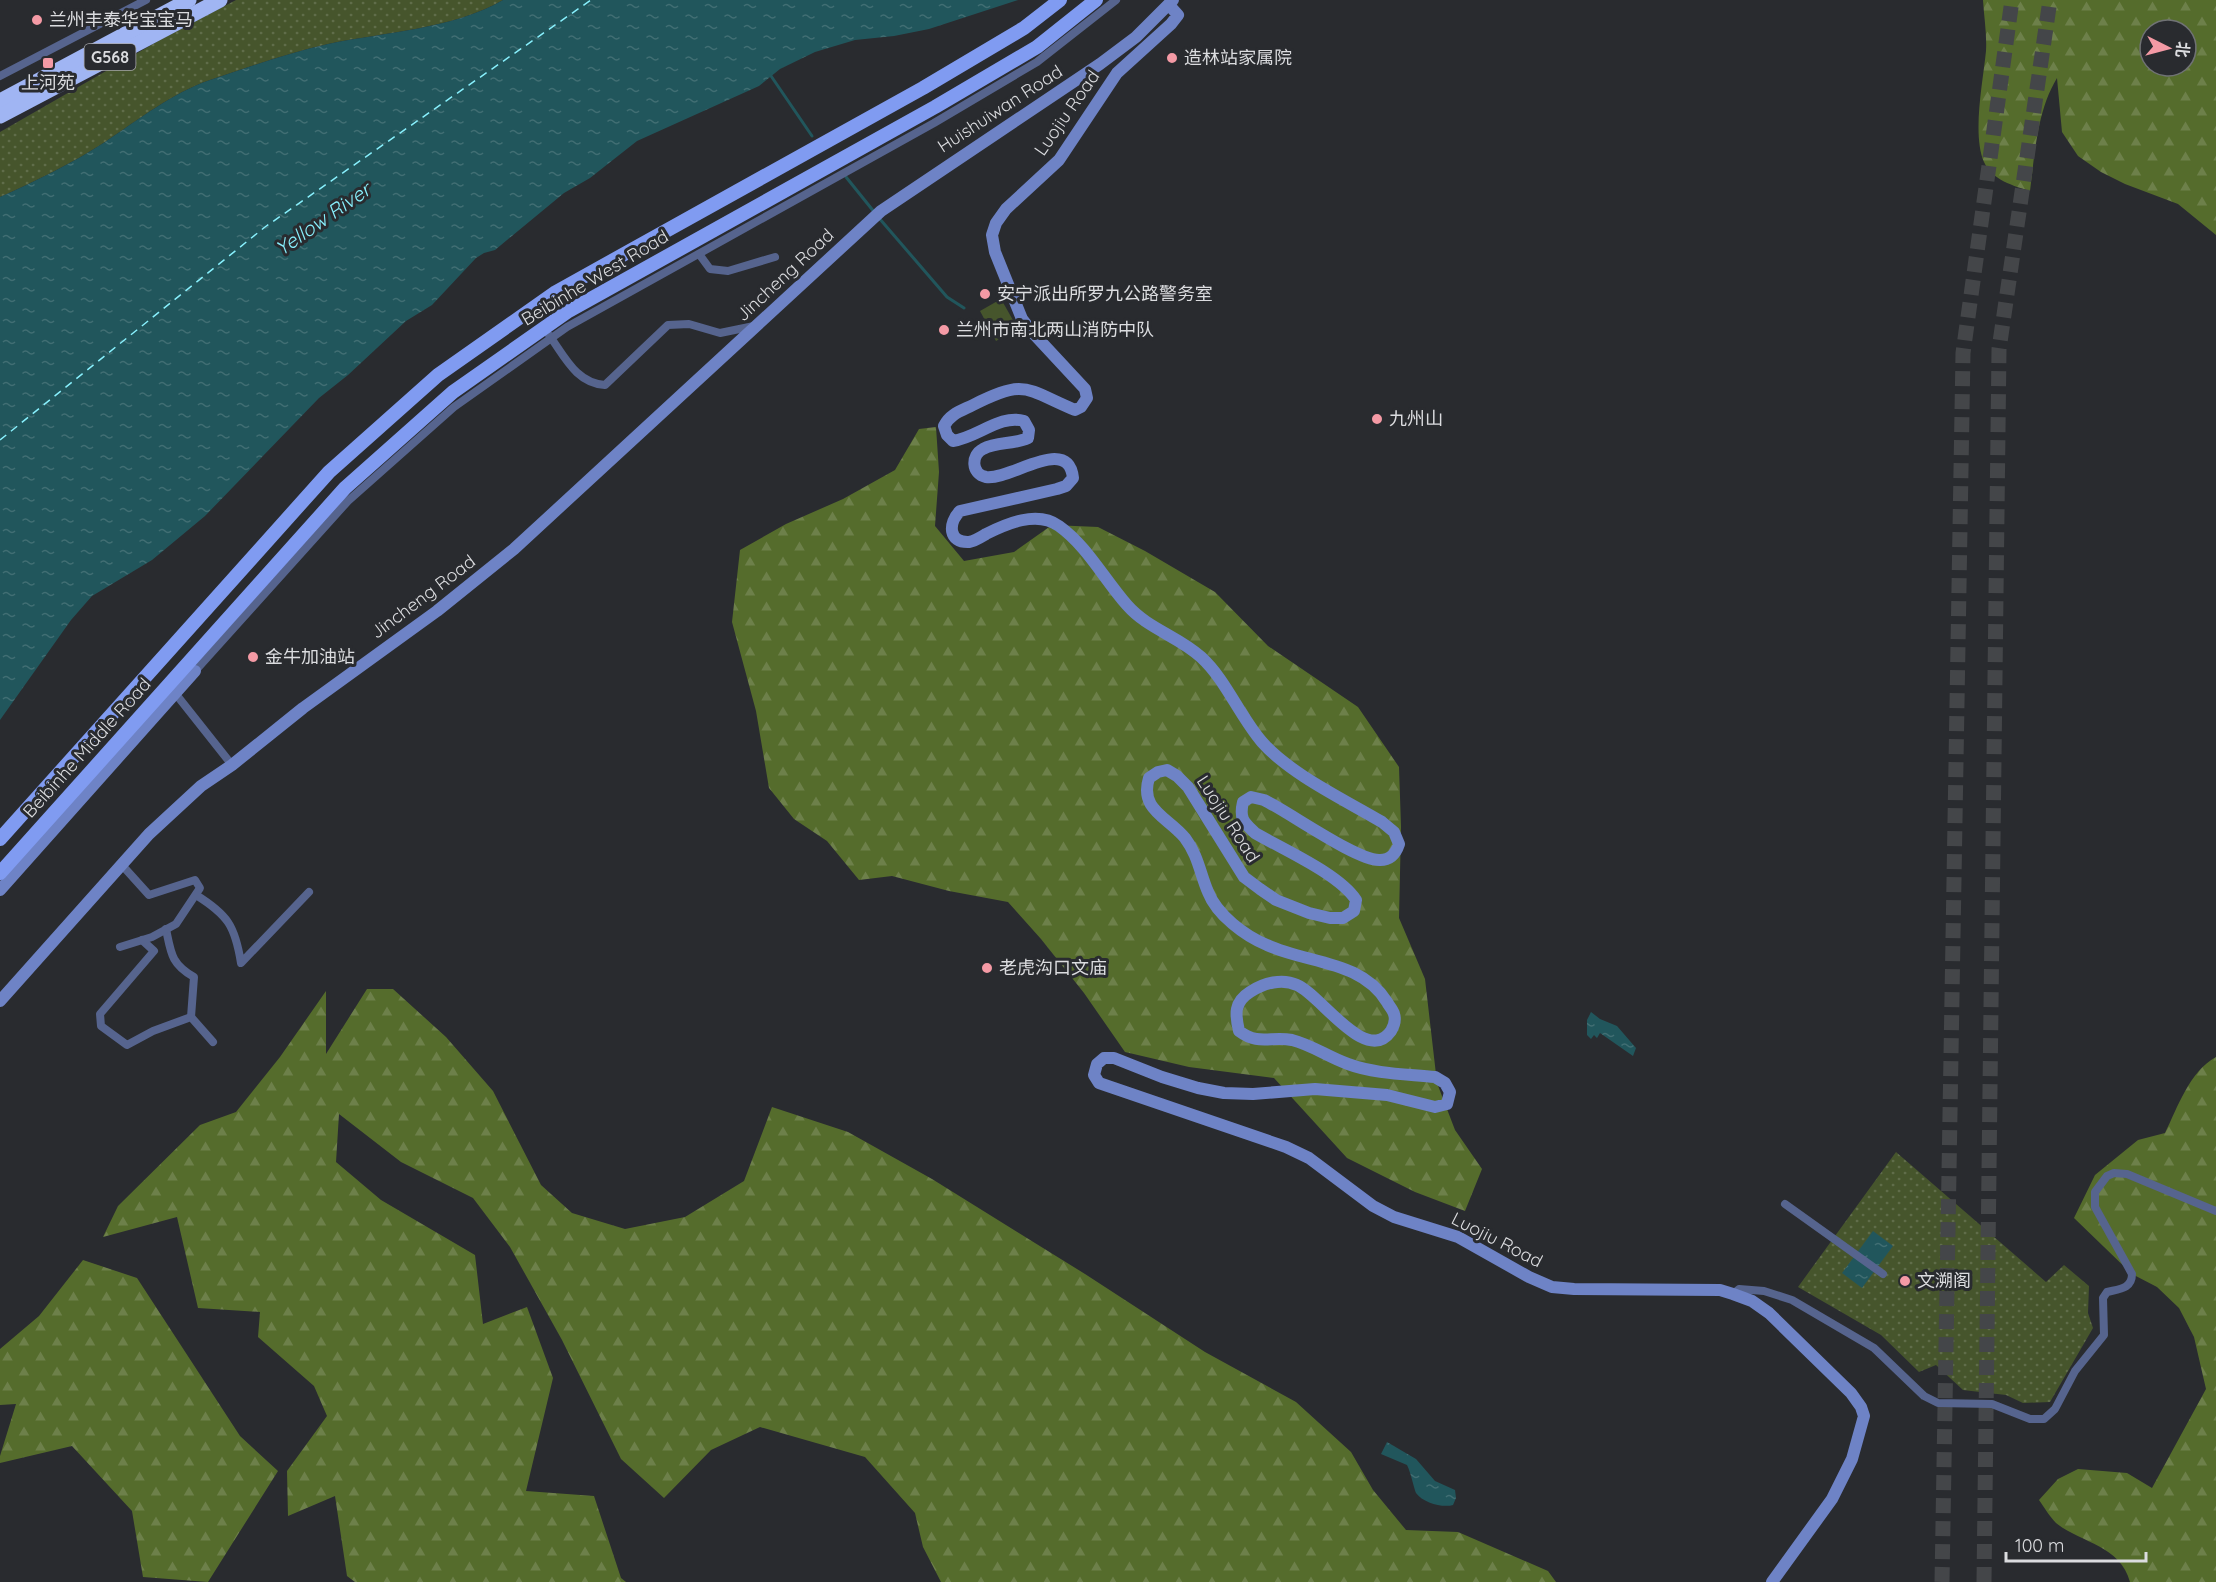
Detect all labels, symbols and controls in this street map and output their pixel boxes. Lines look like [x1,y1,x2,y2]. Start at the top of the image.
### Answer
place label: 兰州丰泰华宝宝马 [49,8,193,31]
marker: 兰州丰泰华宝宝马 [30,13,44,27]
north arrow [2138,18,2198,78]
text: 北 [2172,41,2194,59]
road number: G568 [84,44,136,70]
place label: 造林站家属院 [1184,46,1292,69]
marker: 造林站家属院 [1165,51,1179,65]
marker: 上河苑 [41,56,55,70]
street label: Huishuiwan Road [933,60,1067,158]
street label: Luojiu Road [1029,65,1104,160]
place label: 上河苑 [21,71,75,94]
water label: Yellow River [270,175,377,260]
street label: Jincheng Road [731,223,838,326]
street label: Beibinhe West Road [517,225,673,331]
place label: 安宁派出所罗九公路警务室 [997,282,1213,305]
marker: 安宁派出所罗九公路警务室 [978,287,992,301]
place label: 兰州市南北两山消防中队 [956,318,1154,341]
marker: 兰州市南北两山消防中队 [937,323,951,337]
place label: 九州山 [1389,407,1443,430]
marker: 九州山 [1370,412,1384,426]
street label: Jincheng Road [366,550,480,644]
place label: 金牛加油站 [265,645,355,668]
marker: 金牛加油站 [246,650,260,664]
street label: Beibinhe Middle Road [18,673,156,822]
street label: Luojiu Road [1192,771,1265,867]
place label: 老虎沟口文庙 [999,956,1107,979]
marker: 老虎沟口文庙 [980,961,994,975]
street label: Luojiu Road [1448,1207,1547,1272]
place label: 文溯阁 [1917,1269,1971,1292]
marker: 文溯阁 [1898,1274,1912,1288]
scale bar [2006,1525,2146,1563]
text: 100 m [2015,1534,2064,1557]

